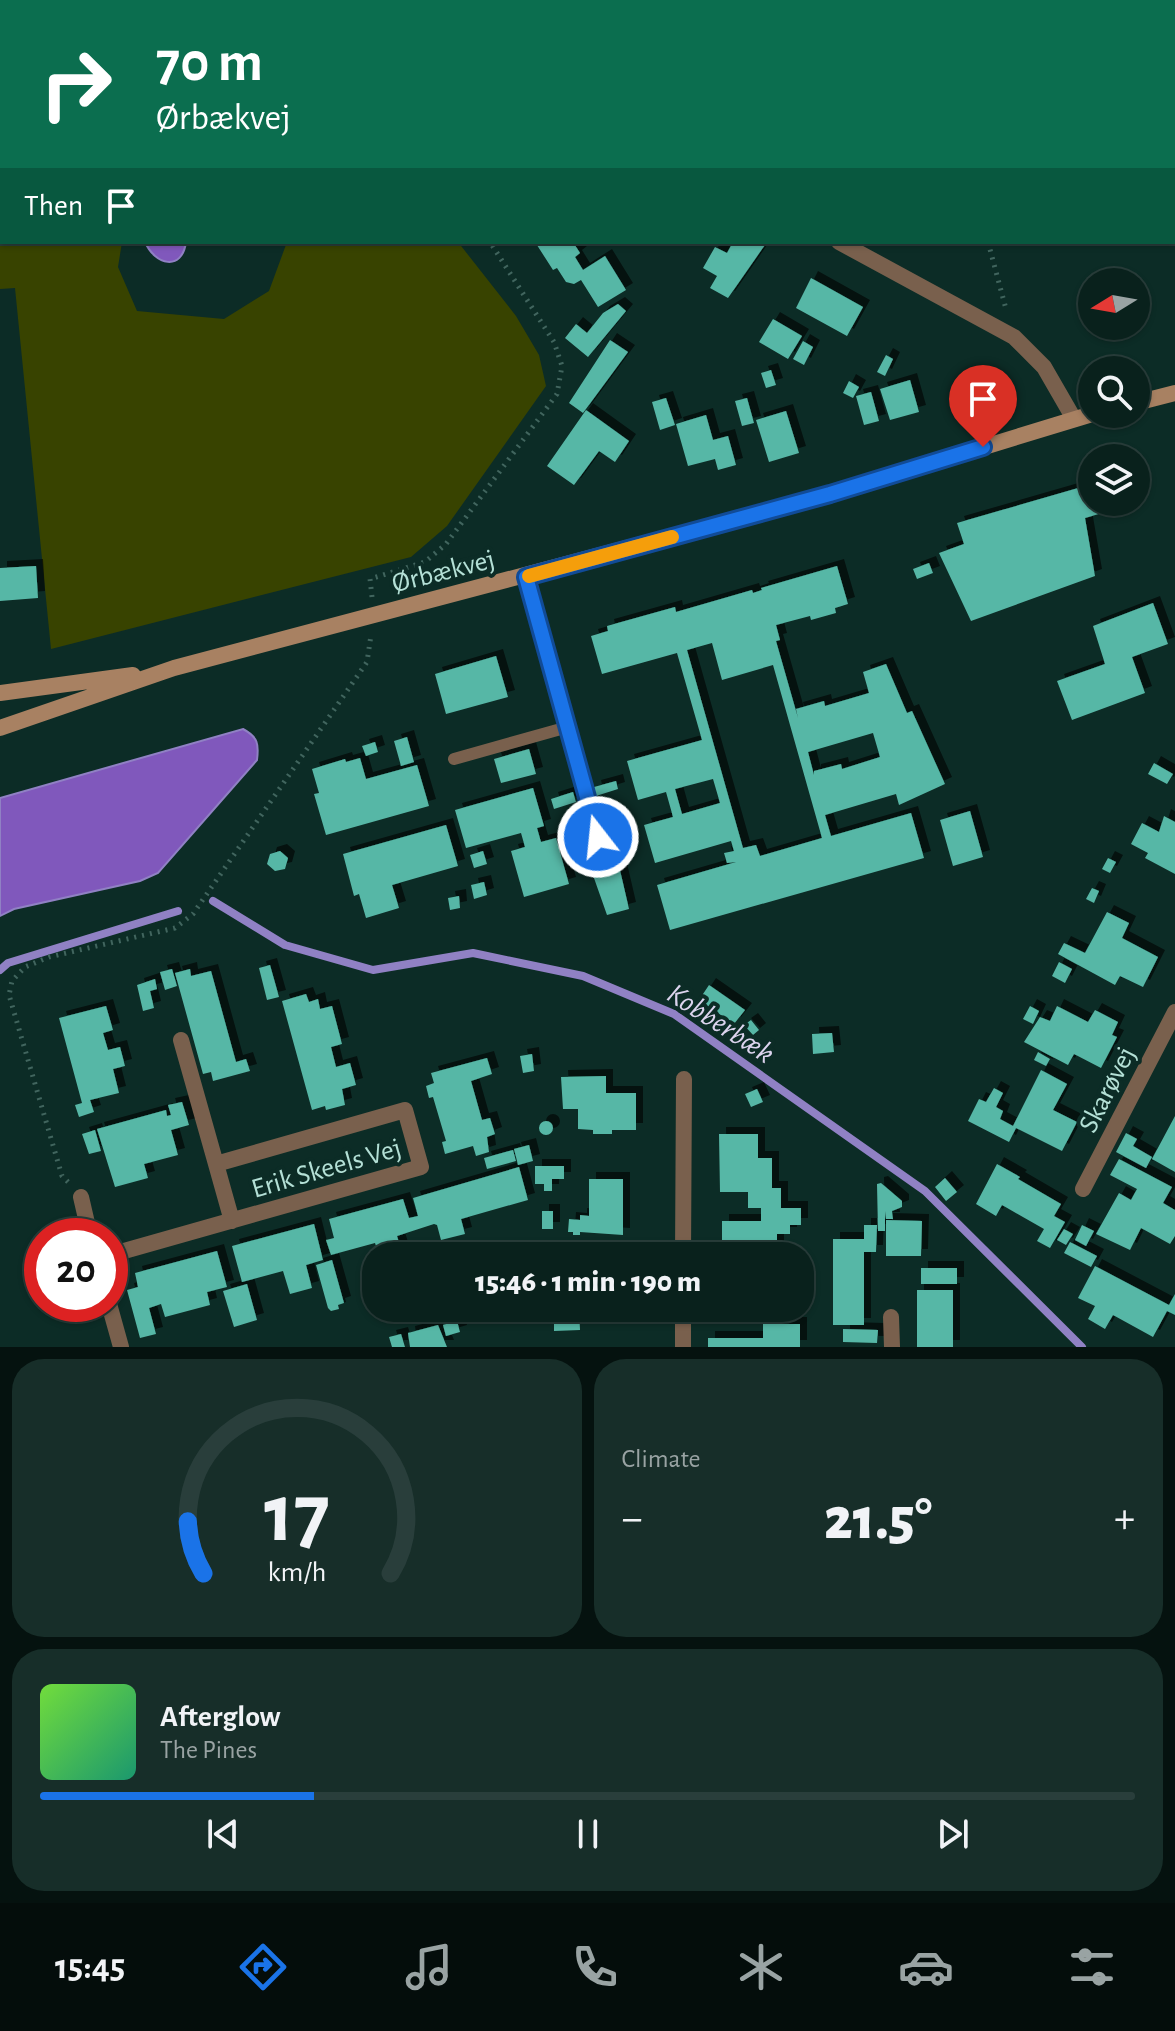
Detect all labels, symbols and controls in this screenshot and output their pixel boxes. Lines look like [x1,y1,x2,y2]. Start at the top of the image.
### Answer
icon: right [24,32,128,136]
text: 70 m [156,35,263,91]
text: Ørbækvej [156,100,291,136]
icon: arrive [99,184,143,228]
text: Then [24,191,83,221]
north arrow [1078,268,1150,340]
map controls [1078,268,1150,516]
button: search [1078,356,1150,428]
pin [949,365,1017,447]
icon: arrive [961,377,1005,421]
button: layers [1078,444,1150,516]
street label: Ørbækvej [389,546,498,598]
position arrow [556,795,640,879]
water label: Kobberbæk [662,978,779,1069]
street label: Skarøvej [1074,1043,1141,1137]
street label: Erik Skeels Vej [249,1134,405,1204]
speed limit sign: 20 [24,1218,128,1322]
text: 15:46 · 1 min · 190 m [475,1267,701,1297]
text: Climate [622,1446,700,1472]
text: 17 [264,1473,330,1557]
text: 21.5° [824,1490,932,1550]
text: − [622,1497,643,1541]
text: + [1114,1497,1135,1541]
text: km/h [267,1558,326,1587]
text: Afterglow [160,1702,281,1732]
text: The Pines [160,1737,257,1763]
icon: previous [201,1812,245,1856]
icon: pause [566,1812,610,1856]
icon: next [931,1812,975,1856]
icon: directions [235,1939,291,1995]
icon: music [401,1939,457,1995]
icon: phone [567,1939,623,1995]
icon: climate [733,1939,789,1995]
icon: car [898,1939,954,1995]
icon: filters [1064,1939,1120,1995]
text: 15:45 [55,1949,125,1985]

